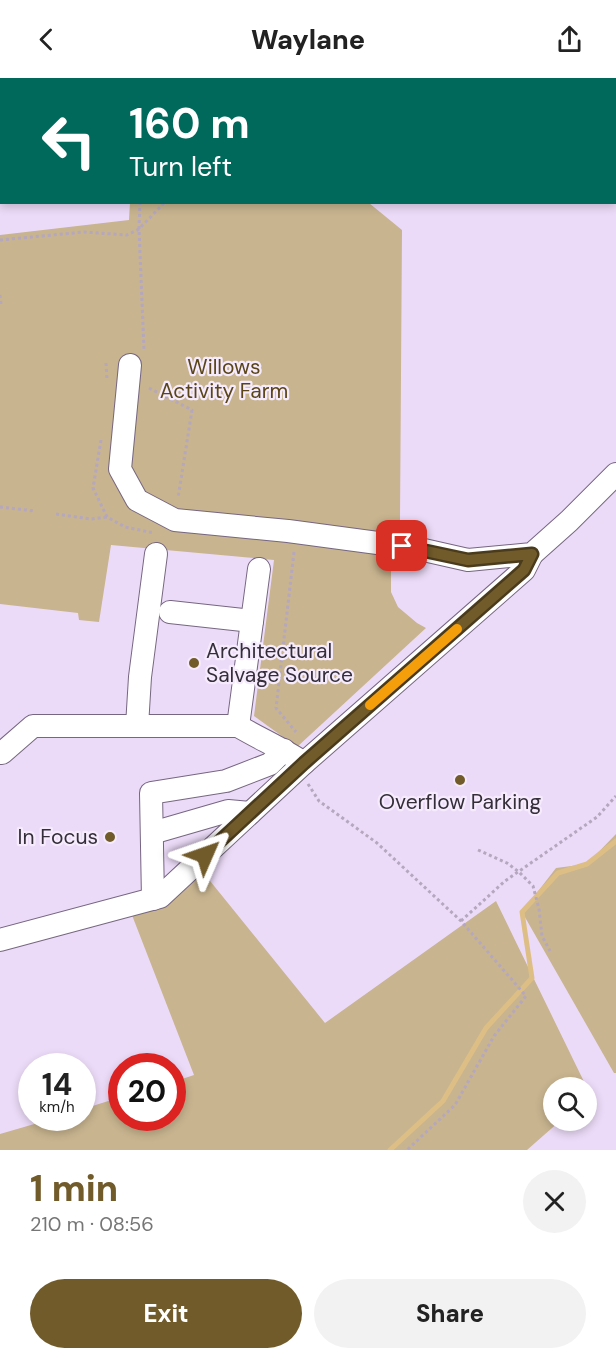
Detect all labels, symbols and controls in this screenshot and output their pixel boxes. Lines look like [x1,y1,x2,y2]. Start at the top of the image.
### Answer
text: Waylane [251,22,365,57]
icon: back [30,23,63,56]
icon: share [553,23,586,56]
text: 160 m [129,96,250,151]
icon: left [30,102,108,180]
text: Turn left [129,149,232,184]
park label: Willows Activity Farm [160,353,288,405]
pin [376,520,427,571]
icon: arrive [385,529,418,562]
place label: Architectural Salvage Source [206,637,353,689]
marker: Architectural Salvage Source [187,656,201,670]
marker: Overflow Parking [453,773,467,787]
place label: Overflow Parking [379,788,541,816]
place label: In Focus [18,823,98,851]
position arrow [173,823,237,887]
marker: In Focus [103,830,117,844]
speed limit sign: 20 [108,1053,186,1131]
text: 14 [42,1065,72,1104]
map controls [543,1077,597,1131]
button: search [543,1077,597,1131]
text: km/h [39,1097,75,1117]
text: 1 min [30,1165,118,1212]
button: close [523,1170,586,1233]
text: 210 m · 08:56 [30,1211,154,1237]
button: Exit [30,1279,302,1348]
button: Share [314,1279,586,1348]

